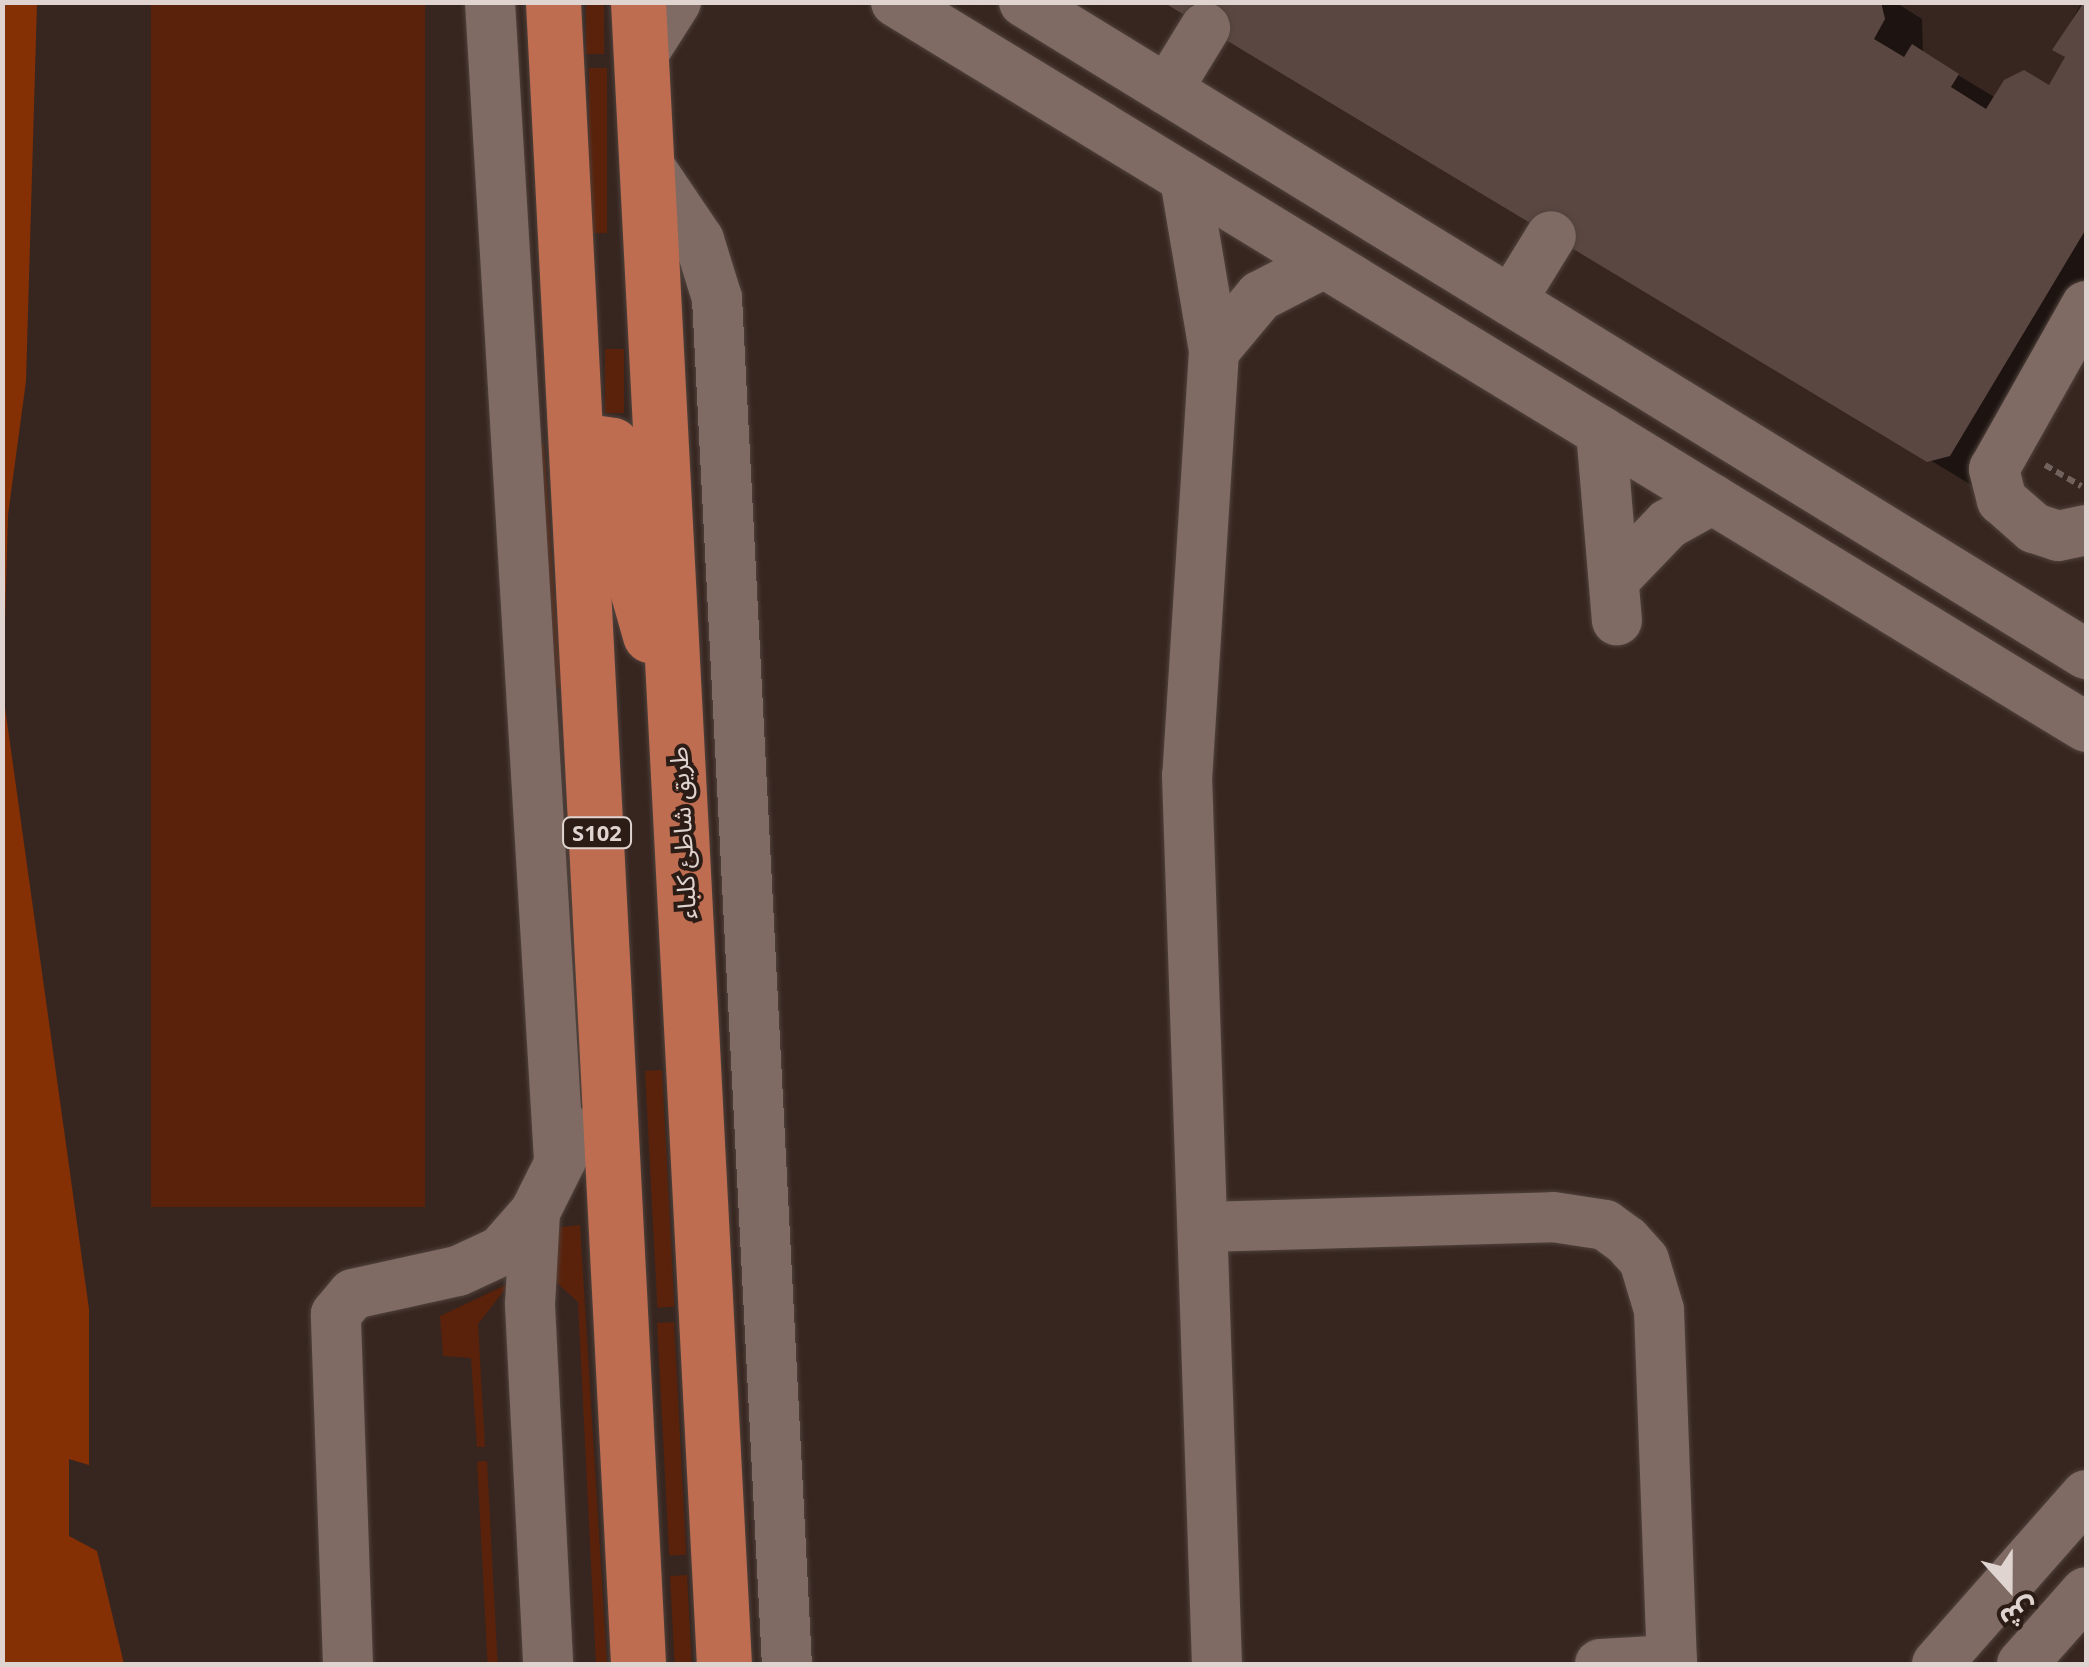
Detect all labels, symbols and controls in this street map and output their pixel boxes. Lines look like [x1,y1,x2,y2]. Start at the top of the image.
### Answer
street label: طريق شاطئ كلباء [662,746,702,920]
road number: S102 [562,816,632,850]
north arrow [1959,1537,2059,1637]
text: ش [1995,1590,2044,1640]

